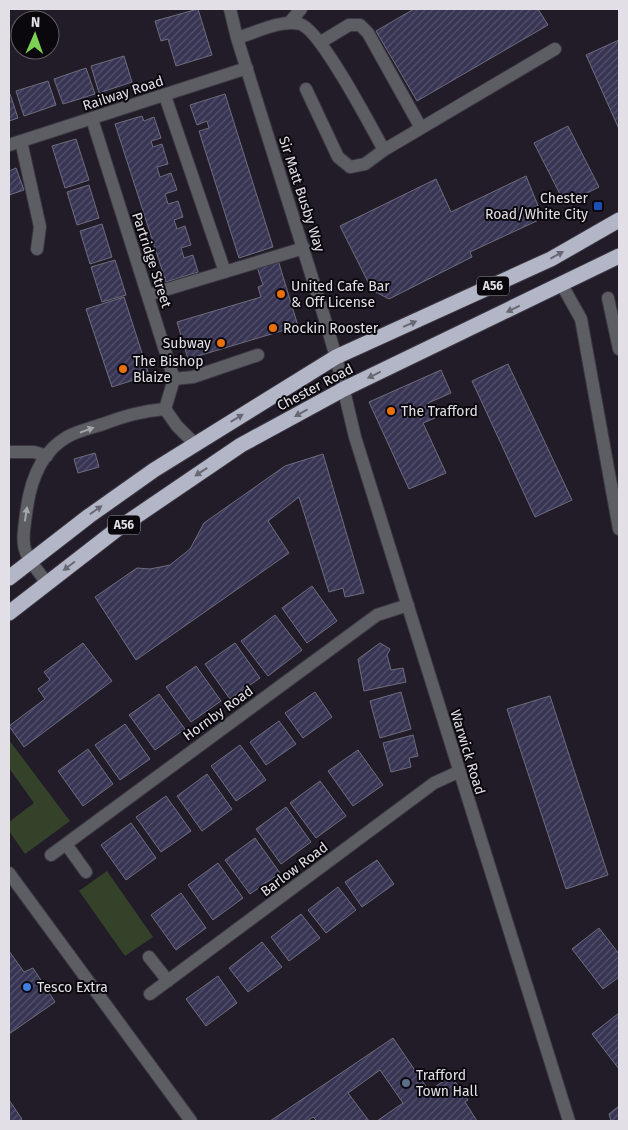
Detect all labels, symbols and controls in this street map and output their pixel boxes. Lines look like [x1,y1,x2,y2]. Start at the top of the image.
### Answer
north arrow [10,10,60,60]
text: N [30,14,40,31]
street label: Railway Road [81,72,166,115]
street label: Sir Matt Busby Way [275,134,328,254]
place label: Chester Road/White City [485,190,589,223]
marker: Chester Road/White City [592,200,604,212]
street label: Partridge Street [128,210,175,311]
one-way arrow [550,251,563,260]
road number: A56 [477,276,509,296]
place label: United Cafe Bar & Off License [291,278,390,311]
marker: United Cafe Bar & Off License [275,288,287,300]
one-way arrow [506,305,520,313]
place label: Rockin Rooster [283,320,379,337]
one-way arrow [403,320,417,328]
marker: Rockin Rooster [267,322,279,334]
place label: Subway [163,335,211,352]
marker: Subway [215,337,227,349]
place label: The Bishop Blaize [133,353,203,386]
street label: Chester Road [274,360,356,415]
marker: The Bishop Blaize [117,363,129,375]
one-way arrow [367,371,381,379]
place label: The Trafford [401,403,478,420]
marker: The Trafford [385,405,397,417]
one-way arrow [294,408,307,417]
one-way arrow [230,414,243,423]
one-way arrow [80,426,95,433]
one-way arrow [194,467,207,476]
one-way arrow [90,505,103,515]
one-way arrow [23,506,31,522]
road number: A56 [108,516,140,534]
one-way arrow [63,561,76,572]
street label: Hornby Road [180,682,257,745]
street label: Warwick Road [447,708,489,797]
street label: Barlow Road [257,839,331,900]
place label: Tesco Extra [37,979,108,996]
marker: Tesco Extra [21,981,33,993]
place label: Trafford Town Hall [416,1067,478,1100]
marker: Trafford Town Hall [400,1077,412,1089]

